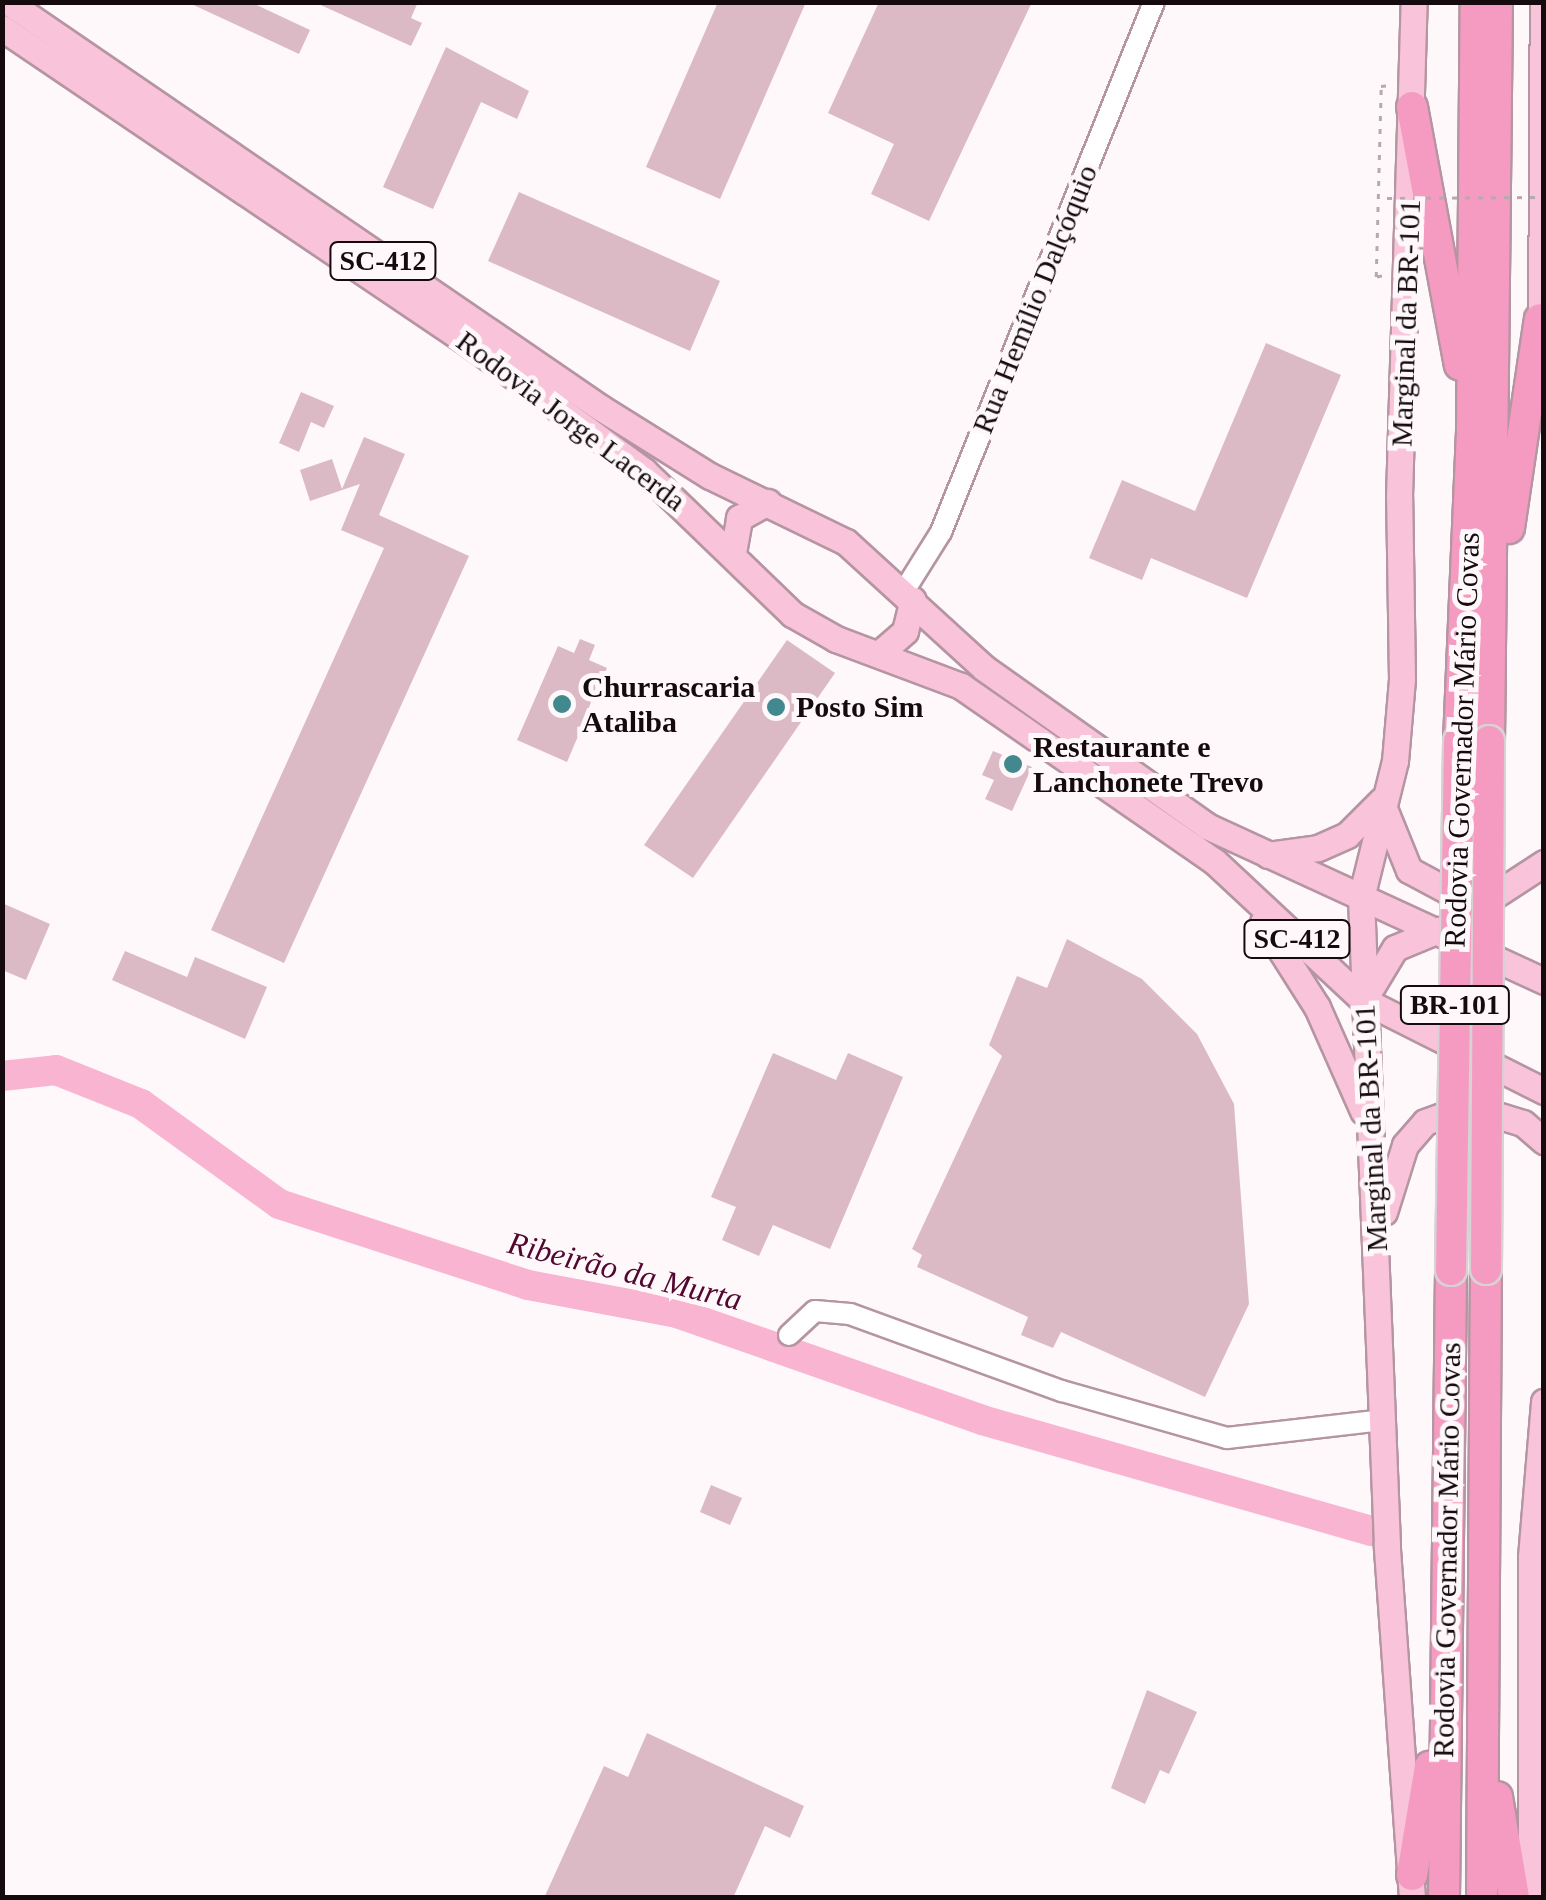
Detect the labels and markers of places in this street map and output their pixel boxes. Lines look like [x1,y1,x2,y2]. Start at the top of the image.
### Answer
place label: Churrascaria Ataliba [582,669,755,740]
place label: Posto Sim [796,689,924,725]
marker: Churrascaria Ataliba [551,693,573,715]
marker: Posto Sim [765,696,787,718]
place label: Restaurante e Lanchonete Trevo [1033,729,1264,800]
marker: Restaurante e Lanchonete Trevo [1002,753,1024,775]

